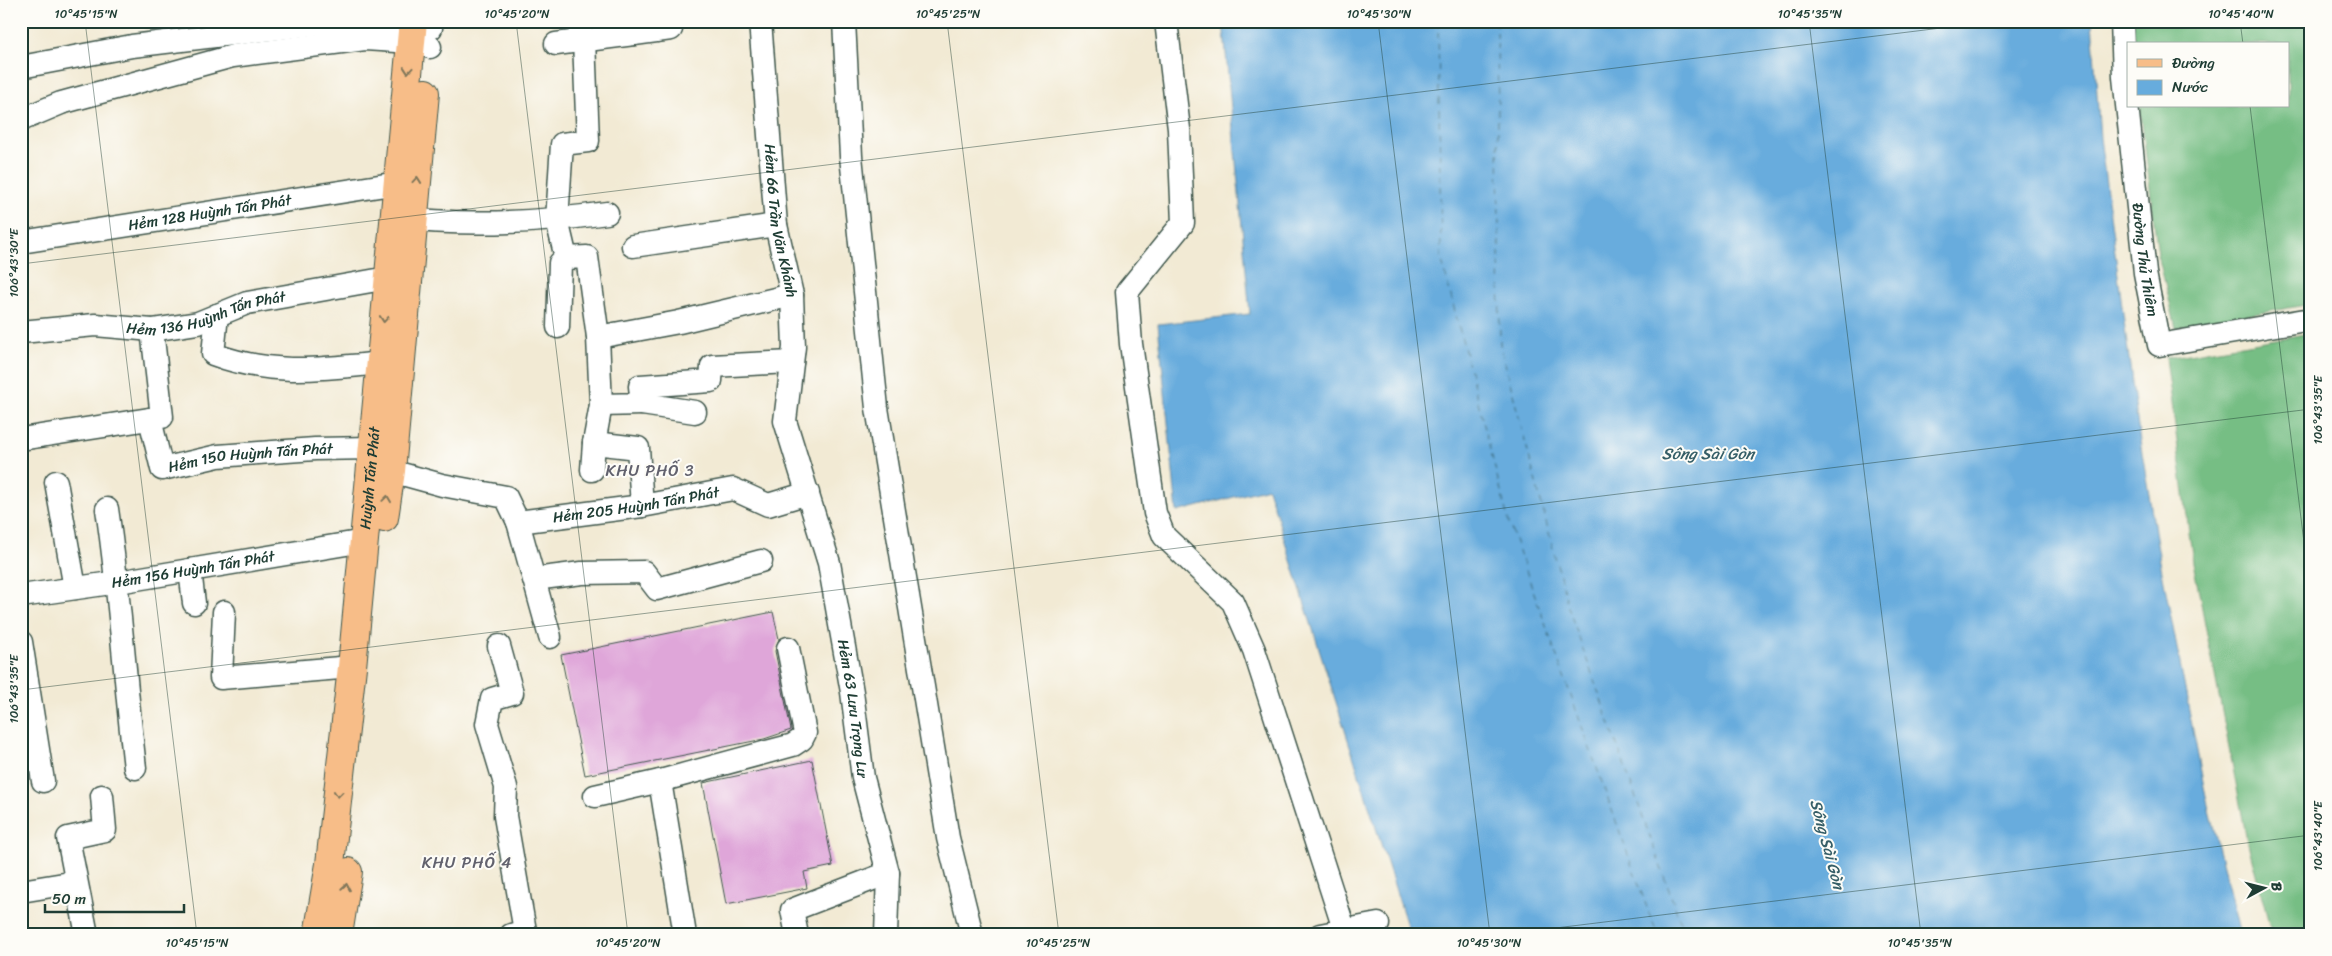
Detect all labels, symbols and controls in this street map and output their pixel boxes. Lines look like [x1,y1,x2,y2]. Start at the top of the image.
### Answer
text: 10°45'15"N [55,3,118,25]
text: 10°45'20"N [485,3,550,25]
text: 10°45'25"N [916,3,981,25]
text: 10°45'30"N [1347,3,1412,25]
text: 10°45'35"N [1778,3,1843,25]
text: 10°45'40"N [2208,3,2274,25]
legend [2127,42,2290,108]
text: Đường [2172,50,2215,76]
one-way arrow [403,66,414,74]
text: Nước [2172,74,2209,100]
street label: Hẻm 66 Trần Văn Khánh [757,143,805,300]
one-way arrow [412,176,423,184]
street label: Hẻm 128 Huỳnh Tấn Phát [126,187,294,238]
street label: Đường Thủ Thiêm [2125,202,2166,319]
text: 106°43'30"E [3,227,25,298]
street label: Hẻm 136 Huỳnh Tấn Phát [125,283,289,343]
one-way arrow [379,315,390,323]
text: 106°43'35"E [2307,374,2329,444]
street label: Huỳnh Tấn Phát [352,425,388,531]
street label: Hẻm 150 Huỳnh Tấn Phát [166,436,334,480]
water label: Sông Sài Gòn [1662,439,1757,468]
district label: KHU PHỐ 3 [605,456,695,485]
street label: Hẻm 205 Huỳnh Tấn Phát [551,479,722,530]
one-way arrow [381,495,392,503]
street label: Hẻm 156 Huỳnh Tấn Phát [110,543,277,596]
street label: Hẻm 63 Lưu Trọng Lư [830,637,876,781]
text: 106°43'35"E [3,653,25,723]
one-way arrow [333,790,344,798]
water label: Sông Sài Gòn [1802,796,1854,895]
text: 106°43'40"E [2307,800,2329,871]
district label: KHU PHỐ 4 [422,848,512,877]
north arrow [2240,864,2290,914]
scale bar [45,881,184,913]
text: B [2263,881,2289,893]
one-way arrow [340,882,350,891]
text: 50 m [52,886,87,912]
text: 10°45'15"N [166,932,229,954]
text: 10°45'20"N [596,932,661,954]
text: 10°45'25"N [1026,932,1091,954]
text: 10°45'30"N [1457,932,1522,954]
text: 10°45'35"N [1888,932,1953,954]

